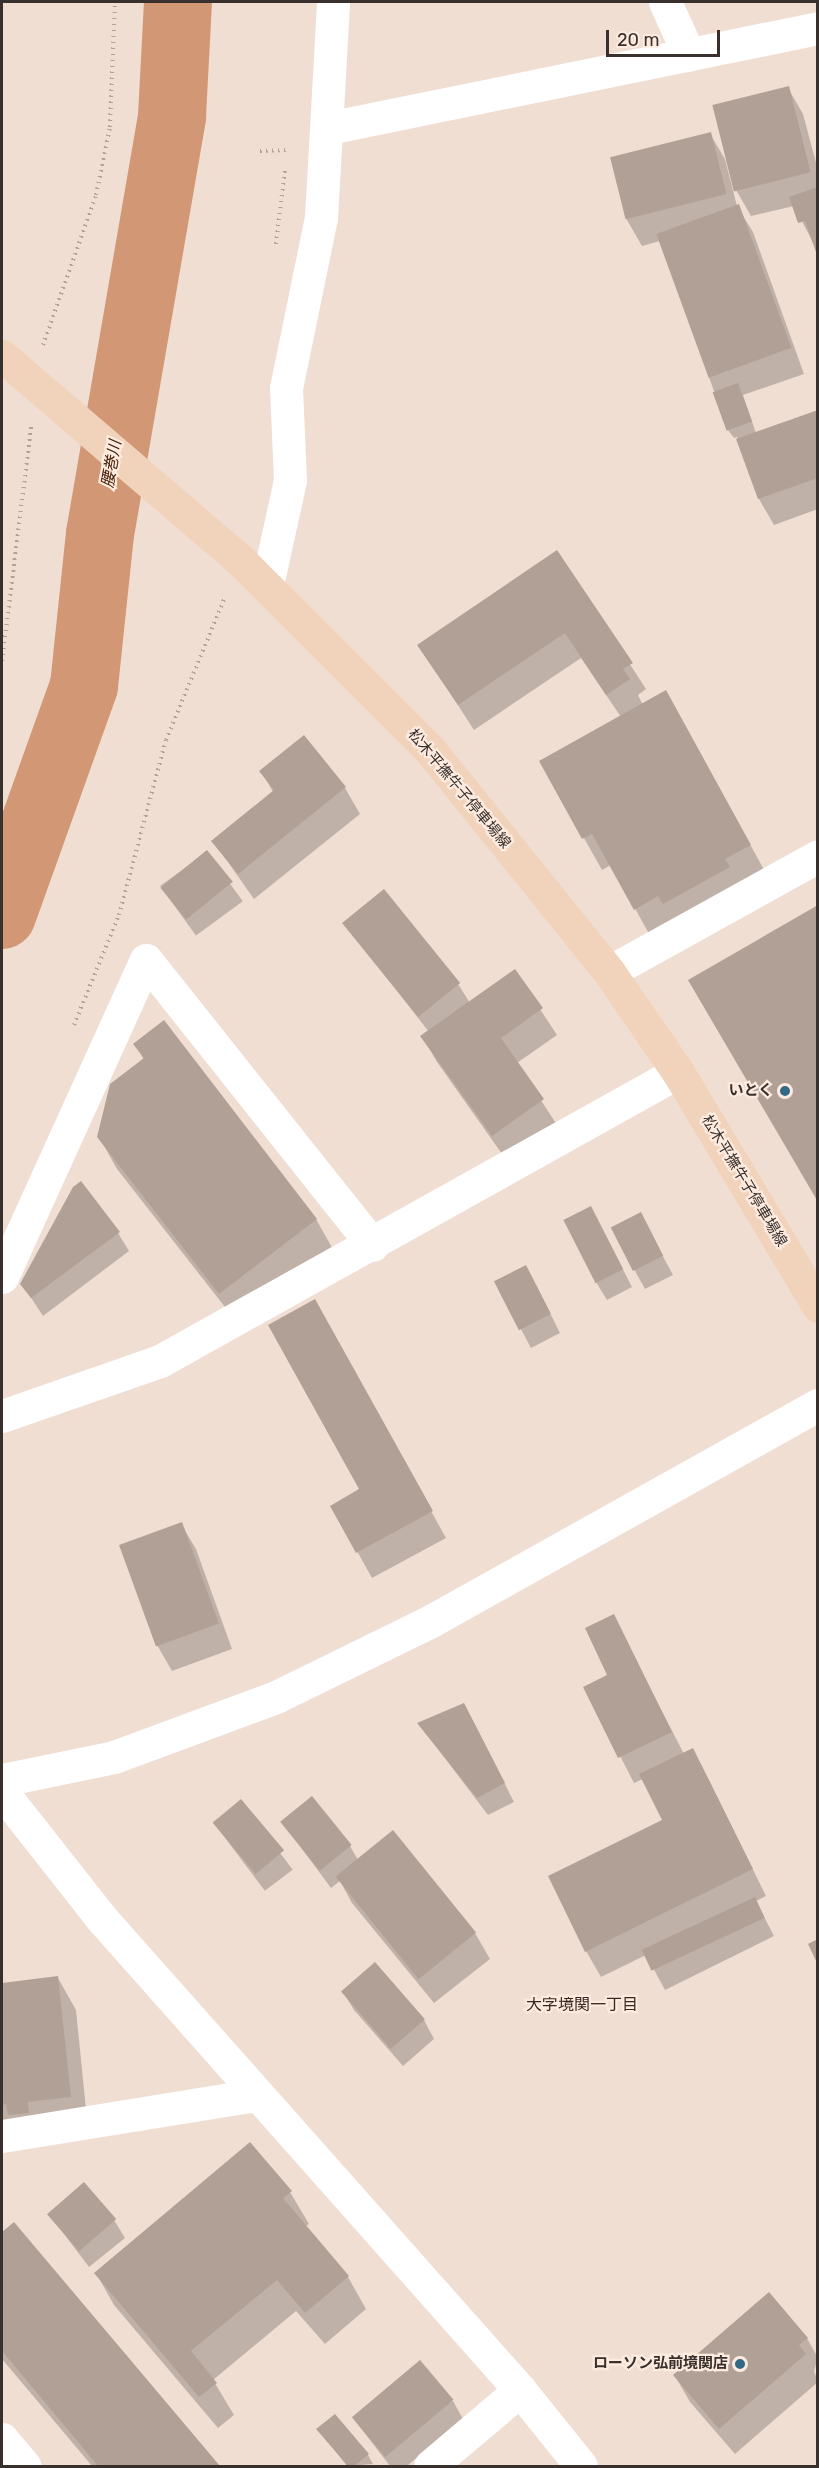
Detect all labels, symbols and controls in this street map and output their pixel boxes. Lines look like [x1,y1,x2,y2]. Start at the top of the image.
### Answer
scale bar [609,18,723,56]
text: 20 m [617,29,659,51]
water label: 腰巻川 [98,439,126,489]
street label: 松木平撫牛子停車場線 [404,726,514,852]
place label: いとく [728,1082,773,1100]
marker: いとく [778,1084,792,1098]
street label: 松木平撫牛子停車場線 [698,1112,790,1250]
district label: 大字境関一丁目 [526,1995,638,2015]
place label: ローソン弘前境関店 [593,2355,728,2373]
marker: ローソン弘前境関店 [733,2357,747,2371]

